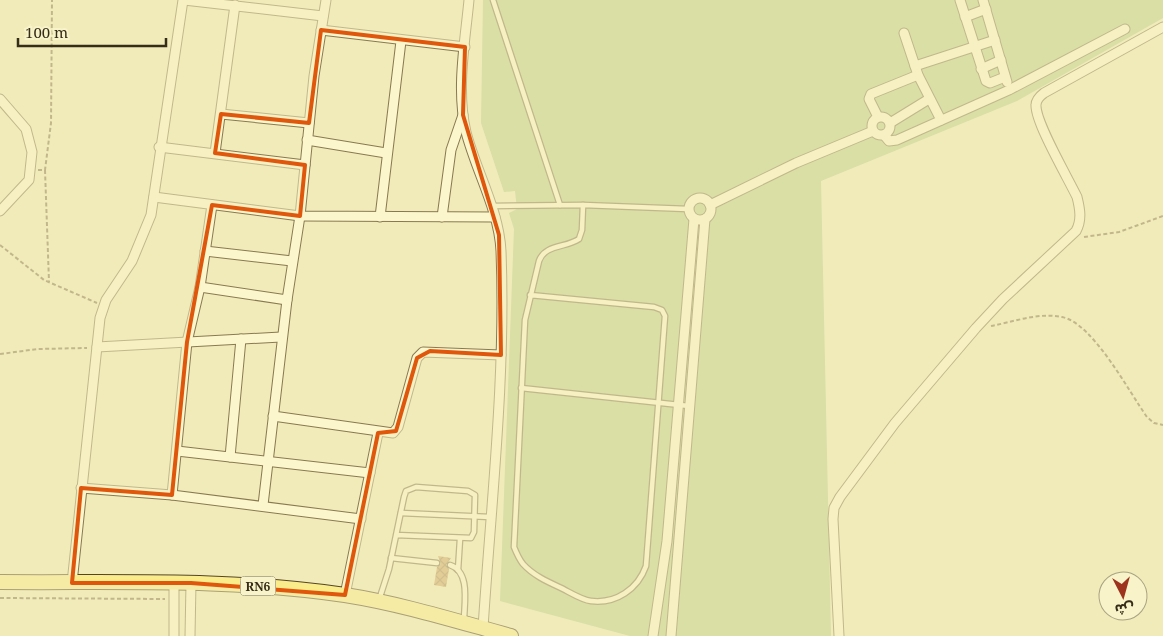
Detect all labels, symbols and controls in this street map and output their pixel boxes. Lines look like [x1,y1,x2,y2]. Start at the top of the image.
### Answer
scale bar [18,15,165,47]
text: 100 m [25,22,68,42]
north arrow [1098,571,1148,621]
road number: RN6 [240,576,276,596]
text: ش [1114,599,1135,620]

